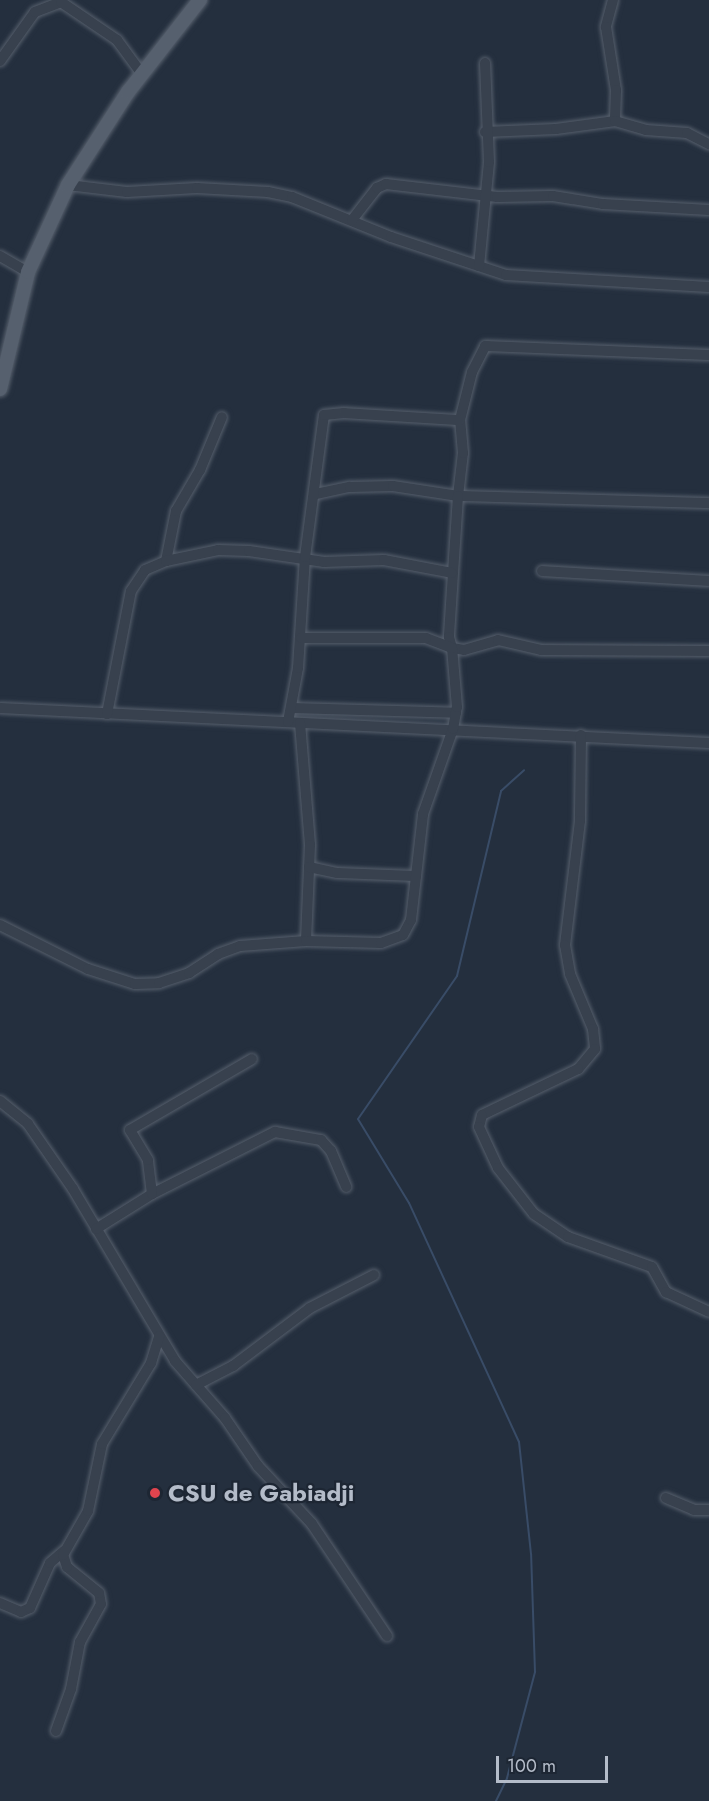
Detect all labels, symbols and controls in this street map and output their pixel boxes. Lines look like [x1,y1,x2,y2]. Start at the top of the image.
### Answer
place label: CSU de Gabiadji [168,1479,354,1507]
marker: CSU de Gabiadji [146,1484,164,1502]
scale bar [499,1744,612,1782]
text: 100 m [507,1753,556,1779]

